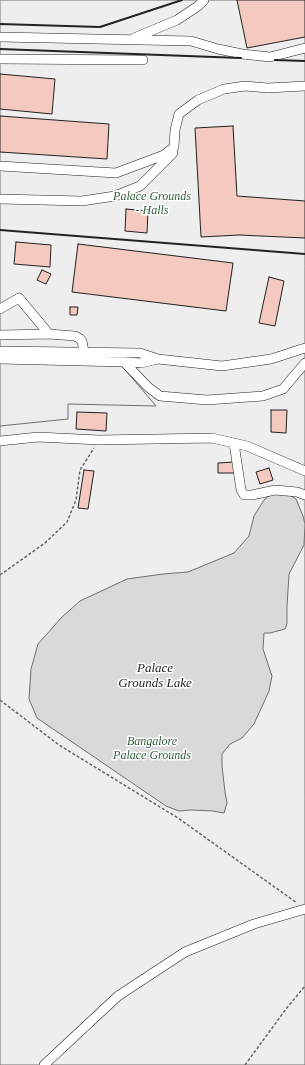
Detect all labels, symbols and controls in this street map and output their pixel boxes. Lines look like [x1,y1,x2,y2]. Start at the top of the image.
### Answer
park label: Palace Grounds - Halls [113,190,191,218]
water label: Palace Grounds Lake [118,661,192,692]
park label: Bangalore Palace Grounds [113,735,191,763]

